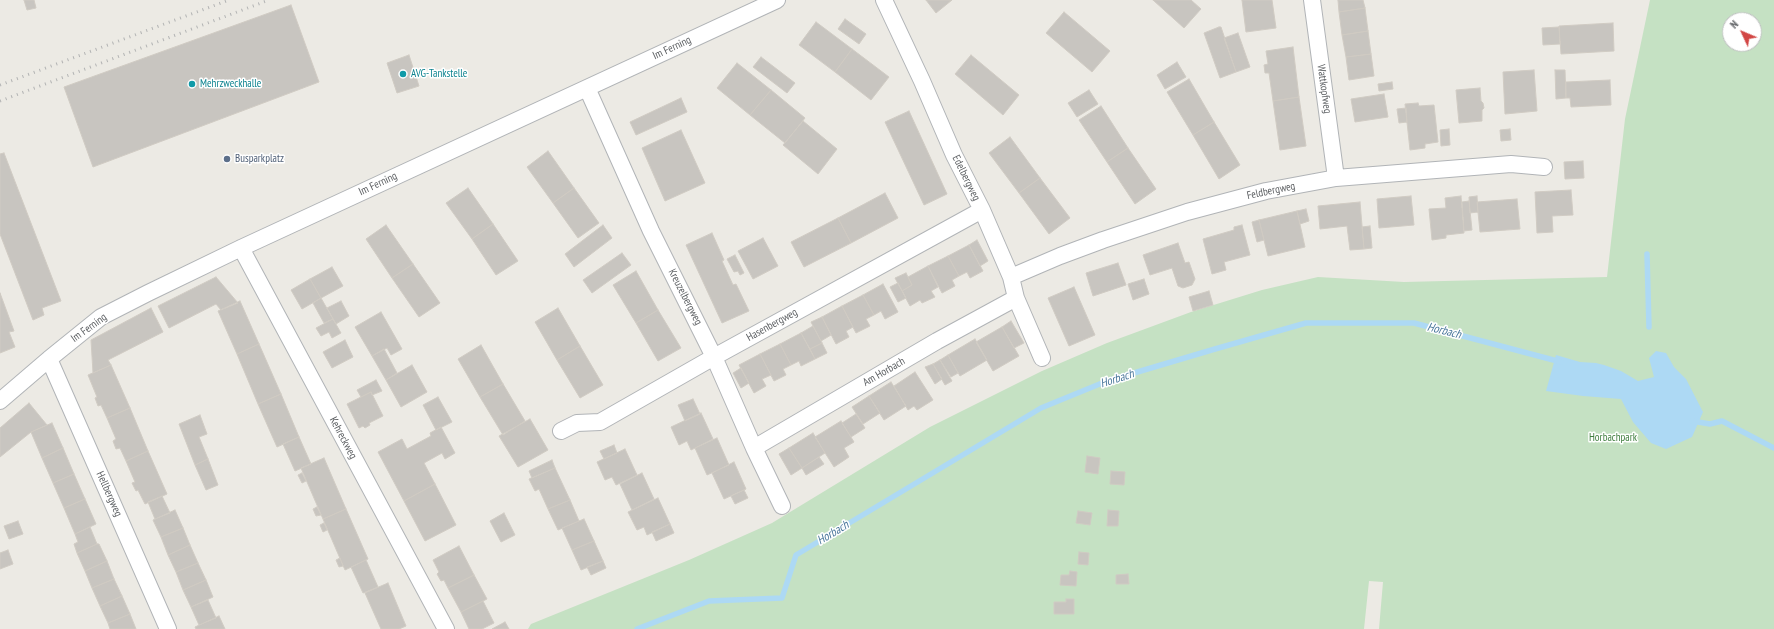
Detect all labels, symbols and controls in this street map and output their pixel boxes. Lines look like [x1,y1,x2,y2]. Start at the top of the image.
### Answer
north arrow [1722,12,1762,52]
text: N [1727,17,1741,31]
street label: Im Ferning [651,33,693,63]
street label: Wattkopfweg [1314,64,1334,114]
place label: AVG-Tankstelle [411,67,467,81]
marker: AVG-Tankstelle [398,69,408,79]
place label: Mehrzweckhalle [200,77,261,91]
marker: Mehrzweckhalle [187,79,197,89]
place label: Busparkplatz [235,152,284,166]
street label: Edelbergweg [949,153,983,203]
marker: Busparkplatz [222,154,232,164]
street label: Im Ferning [357,169,399,199]
street label: Feldbergweg [1246,179,1296,203]
street label: Kreuzelbergweg [665,267,705,327]
street label: Hasenbergweg [744,306,800,344]
street label: Im Ferning [69,311,109,345]
water label: Horbach [1426,320,1462,342]
street label: Am Horbach [861,355,907,389]
water label: Horbach [1098,367,1136,391]
street label: Kehreckweg [326,415,360,461]
park label: Horbachpark [1589,431,1637,445]
street label: Hellbergweg [93,469,125,519]
water label: Horbach [815,518,851,548]

